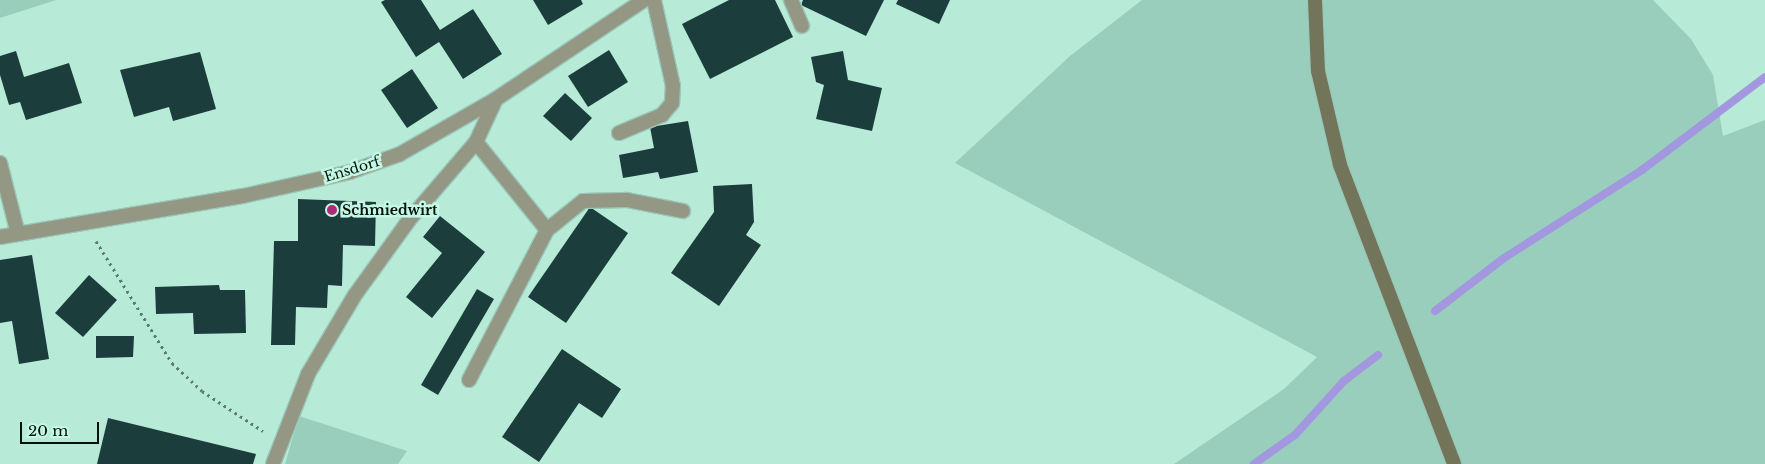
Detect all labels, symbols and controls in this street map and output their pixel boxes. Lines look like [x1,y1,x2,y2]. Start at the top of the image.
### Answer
street label: Ensdorf [322,153,382,185]
place label: Schmiedwirt [342,202,437,218]
marker: Schmiedwirt [326,204,338,216]
scale bar [22,412,101,444]
text: 20 m [28,421,68,440]

